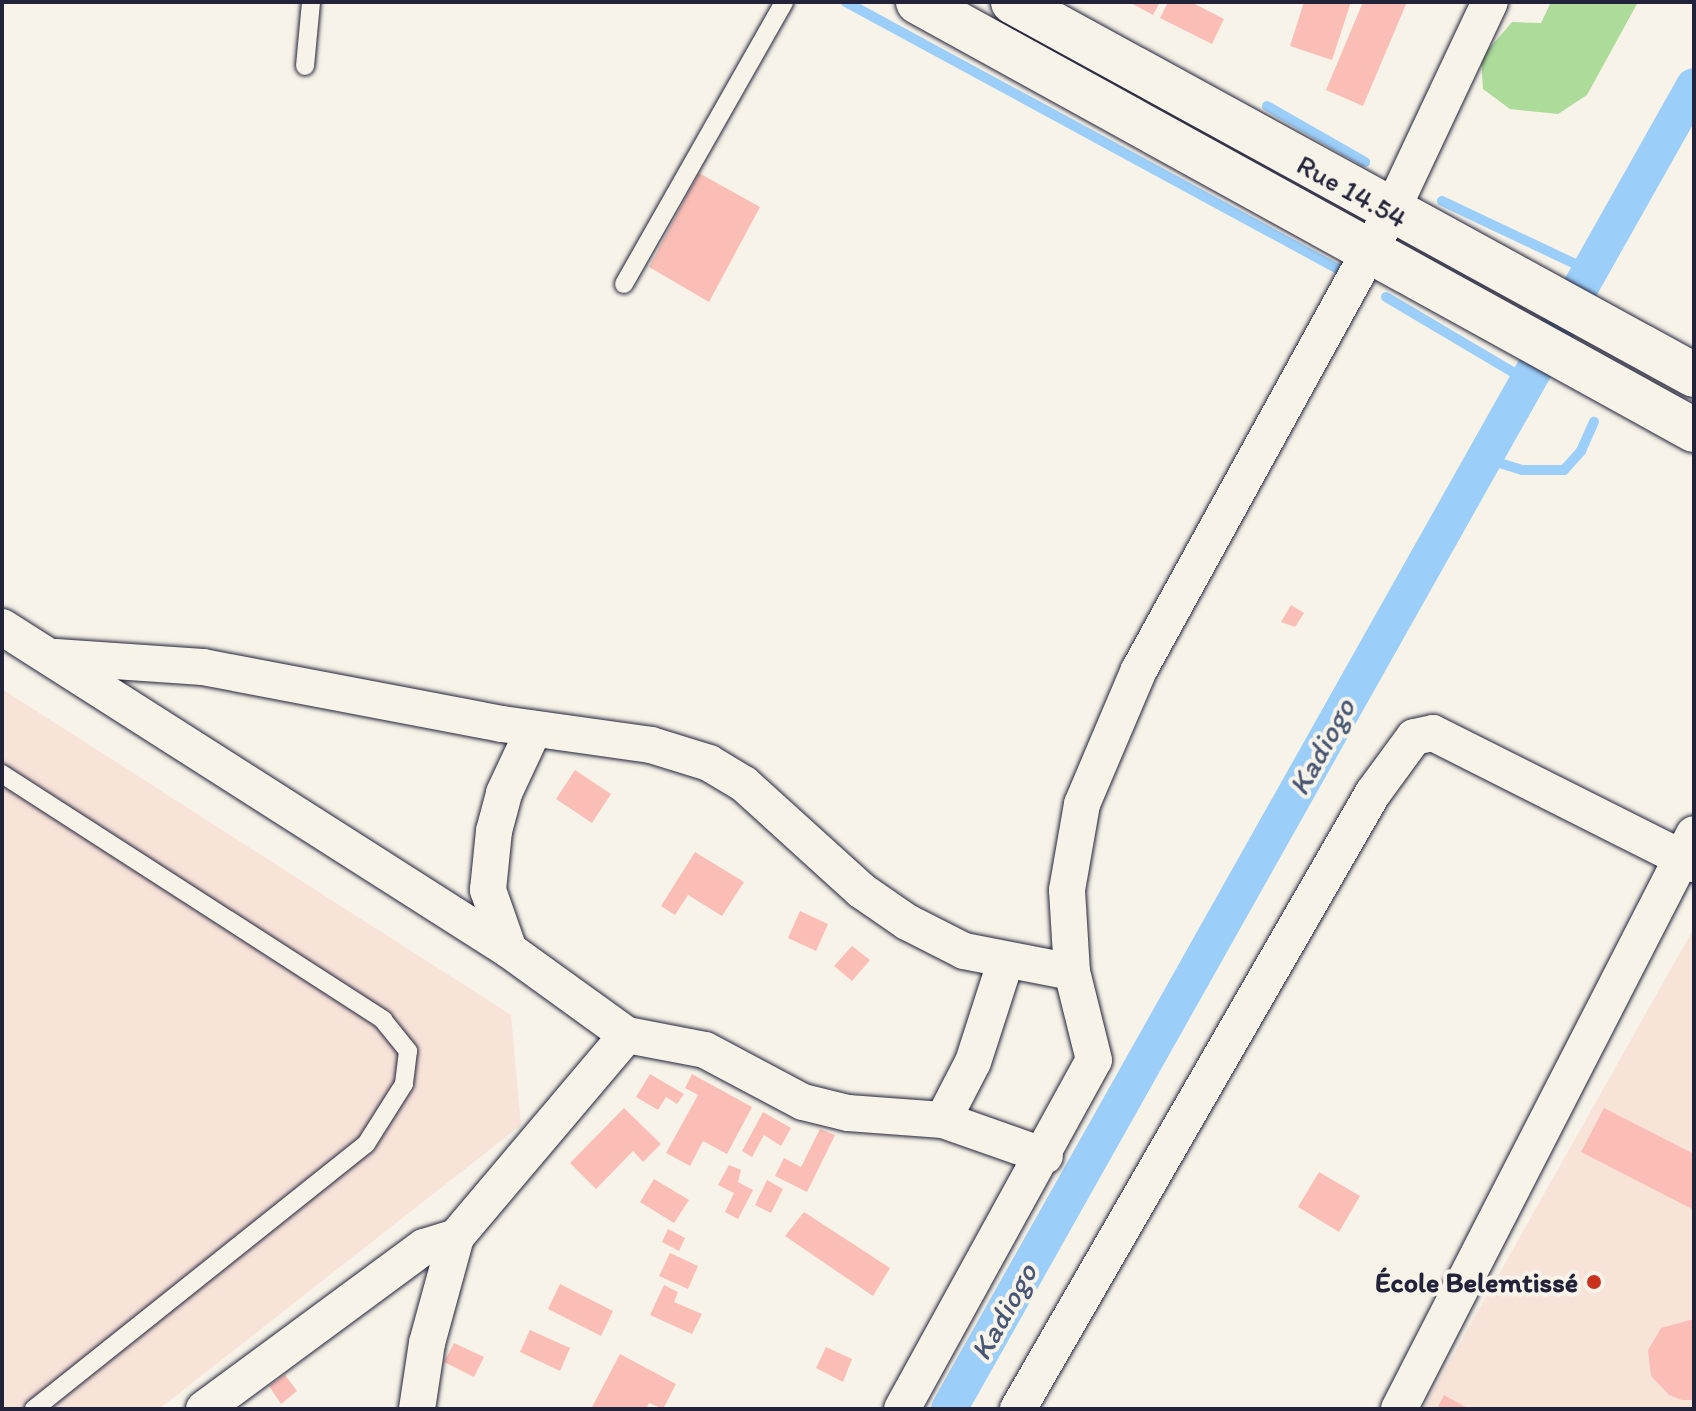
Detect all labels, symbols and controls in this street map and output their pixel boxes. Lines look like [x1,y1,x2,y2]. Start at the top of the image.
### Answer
street label: Rue 14.54 [1291,147,1413,235]
water label: Kadiogo [1281,692,1363,802]
water label: Kadiogo [963,1257,1045,1367]
place label: École Belemtissé [1376,1265,1578,1299]
marker: École Belemtissé [1585,1273,1603,1291]

